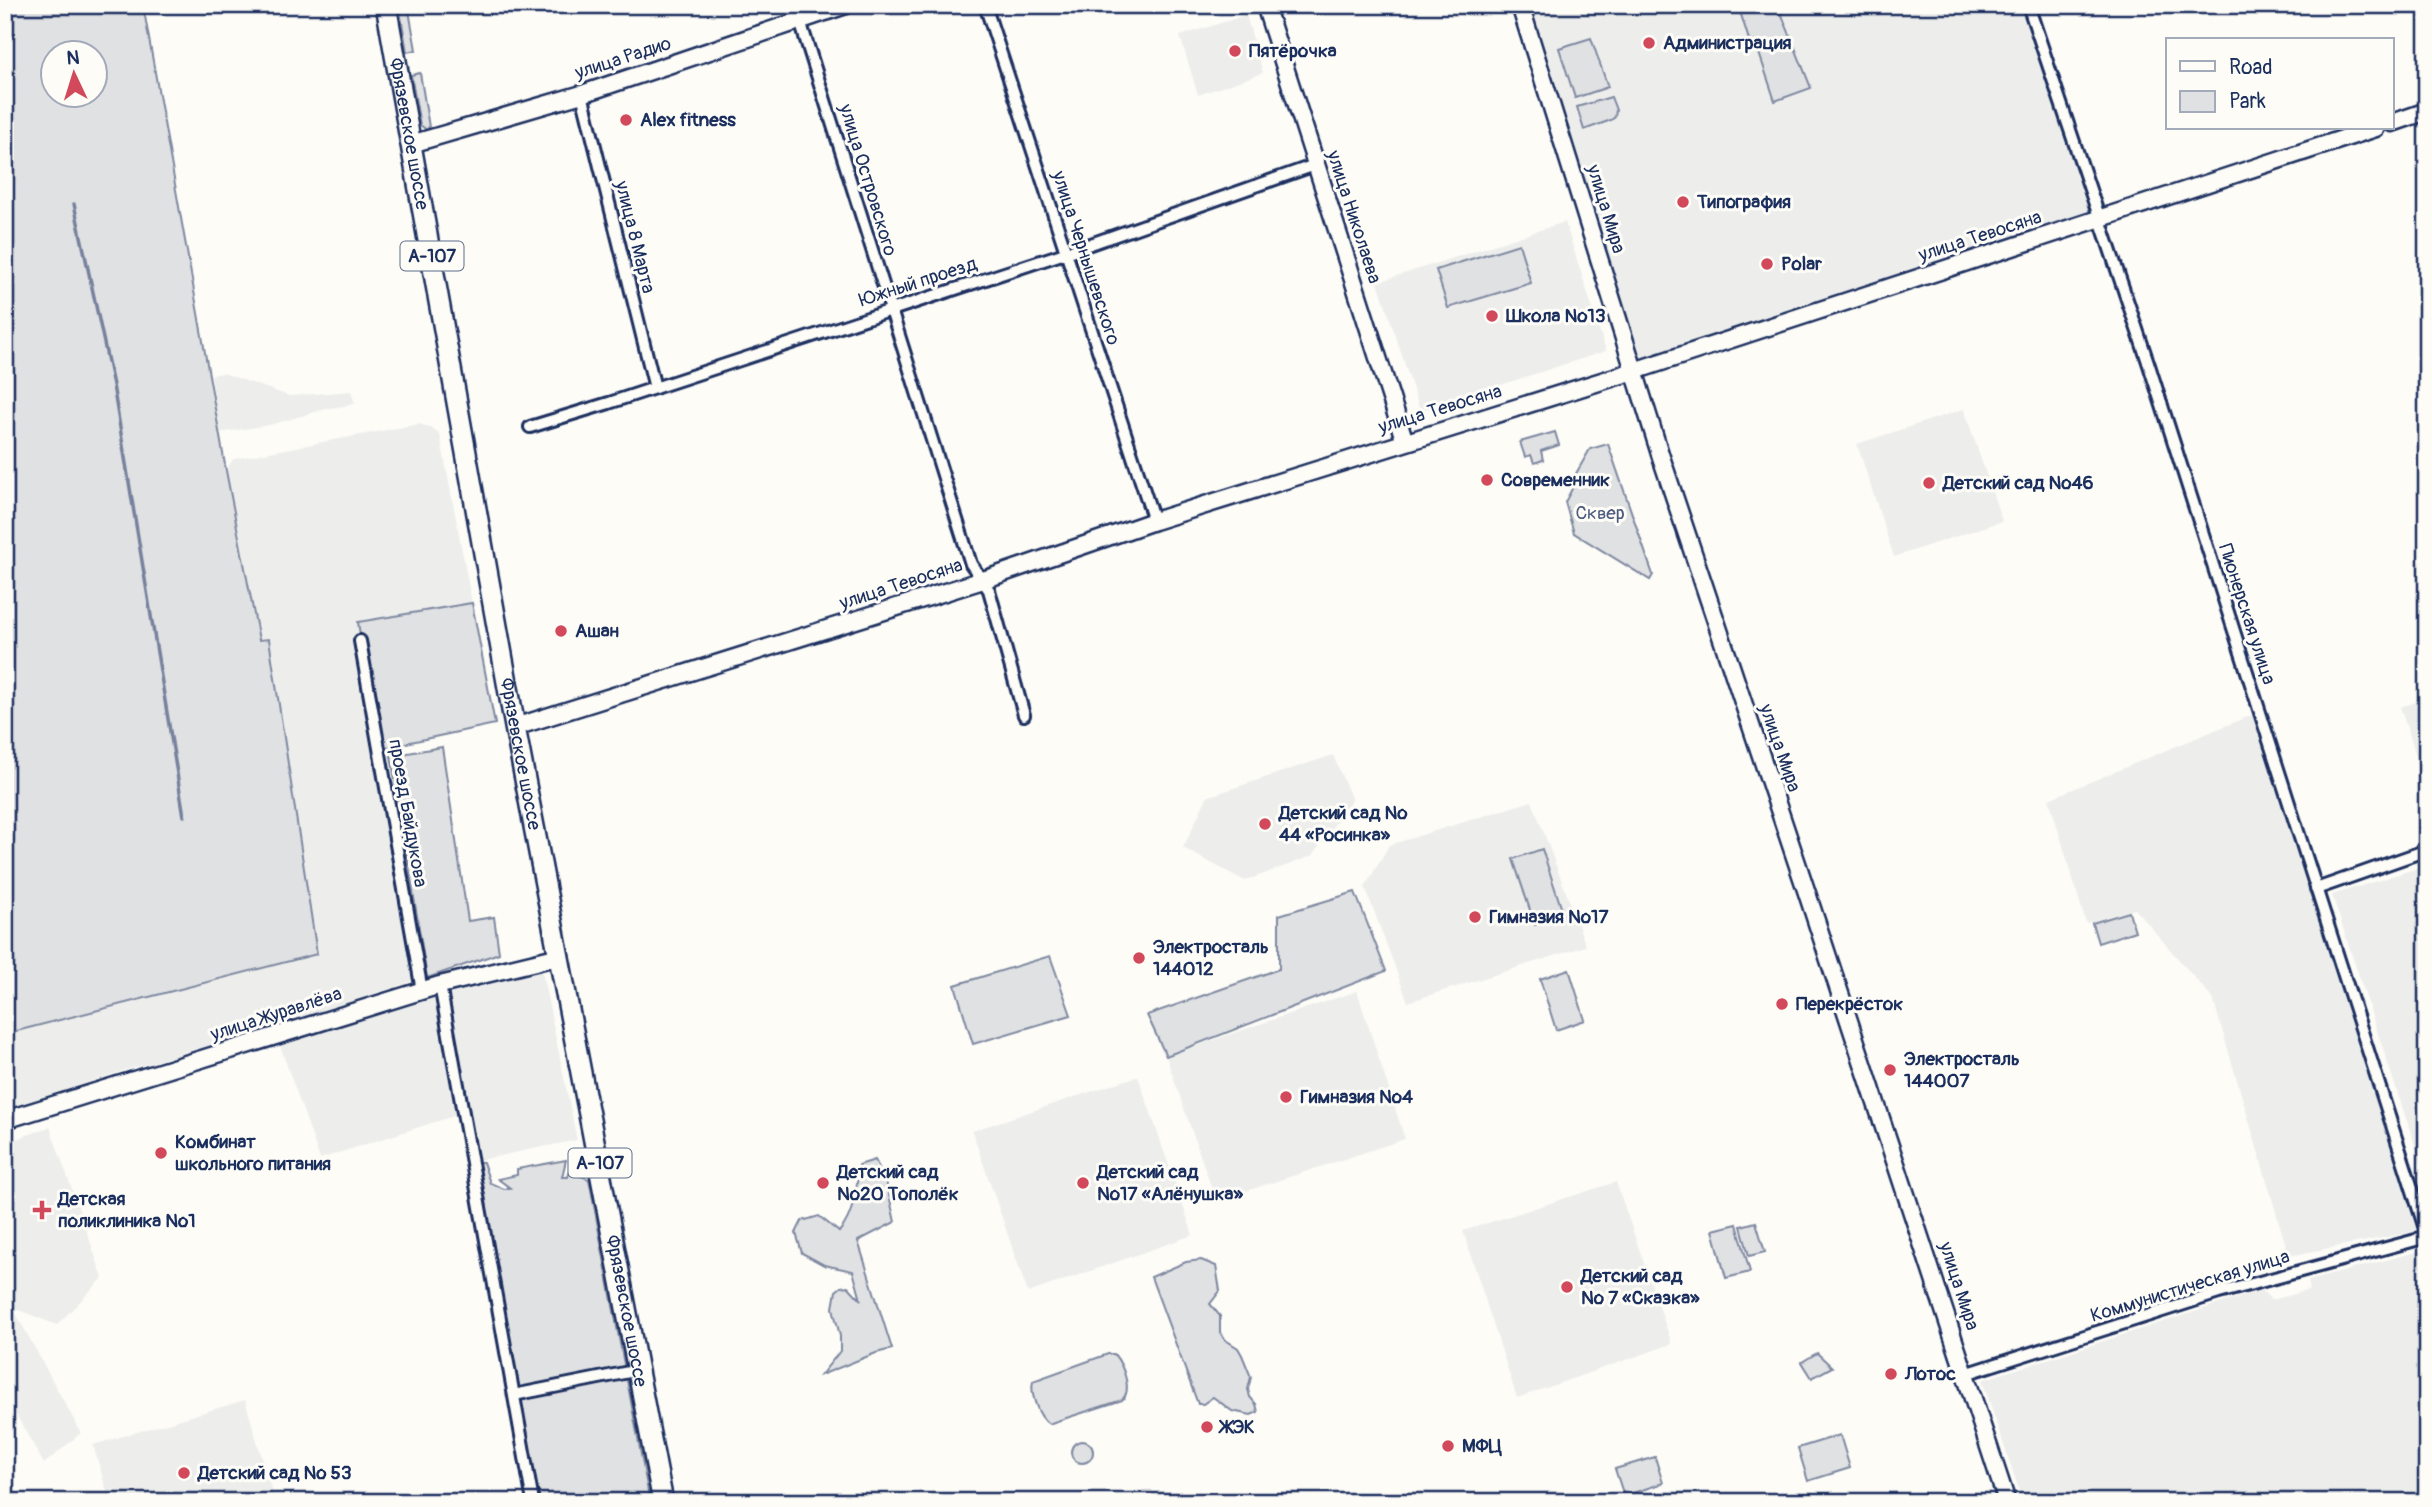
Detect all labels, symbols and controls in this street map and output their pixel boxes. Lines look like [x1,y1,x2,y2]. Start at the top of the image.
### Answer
street label: улица Радио [571,31,674,85]
place label: Администрация [1663,31,1792,55]
marker: Администрация [1641,35,1657,51]
north arrow [38,38,108,108]
legend [2166,38,2394,130]
place label: Пятёрочка [1249,39,1337,63]
marker: Пятёрочка [1227,43,1243,59]
text: N [66,46,80,70]
text: Road [2229,54,2273,81]
street label: Фрязевское шоссе [384,56,435,213]
text: Park [2229,88,2266,115]
street label: улица Островского [833,100,902,259]
place label: Alex fitness [640,108,736,132]
marker: Alex fitness [618,112,634,128]
street label: улица Николаева [1321,147,1387,287]
street label: улица Мира [1581,161,1631,256]
street label: улица Чернышевского [1046,167,1125,348]
street label: улица 8 Марта [609,177,661,296]
place label: Типография [1696,190,1791,214]
marker: Типография [1675,194,1691,210]
street label: улица Тевосяна [1915,205,2045,267]
road number: А-107 [400,242,464,270]
street label: Южный проезд [856,252,980,312]
place label: Polar [1781,252,1822,276]
marker: Polar [1759,256,1775,272]
place label: Школа №13 [1505,304,1606,328]
marker: Школа №13 [1484,308,1500,324]
street label: улица Тевосяна [1374,379,1505,439]
place label: Современник [1501,468,1610,492]
place label: Детский сад №46 [1942,471,2094,495]
marker: Современник [1479,472,1495,488]
marker: Детский сад №46 [1921,475,1937,491]
park label: Сквер [1575,501,1625,525]
street label: Пионерская улица [2213,541,2281,688]
street label: улица Тевосяна [836,553,966,615]
place label: Ашан [575,619,619,643]
marker: Ашан [553,623,569,639]
street label: Фрязевское шоссе [494,676,547,833]
street label: улица Мира [1753,700,1806,795]
street label: проезд Байдукова [383,737,433,889]
place label: Детский сад № 44 «Росинка» [1278,801,1408,847]
marker: Детский сад № 44 «Росинка» [1257,816,1273,832]
place label: Гимназия №17 [1489,905,1610,929]
marker: Гимназия №17 [1467,909,1483,925]
place label: Электросталь 144012 [1153,935,1269,981]
marker: Электросталь 144012 [1131,950,1147,966]
street label: улица Журавлёва [206,981,345,1047]
place label: Перекрёсток [1796,992,1903,1016]
marker: Перекрёсток [1774,996,1790,1012]
place label: Электросталь 144007 [1904,1047,2020,1093]
marker: Электросталь 144007 [1882,1062,1898,1078]
place label: Гимназия №4 [1300,1085,1413,1109]
marker: Гимназия №4 [1278,1089,1294,1105]
place label: Комбинат школьного питания [175,1130,331,1176]
marker: Комбинат школьного питания [153,1145,169,1161]
road number: А-107 [568,1148,632,1178]
place label: Детский сад №20 Тополёк [836,1160,959,1206]
place label: Детский сад №17 «Алёнушка» [1096,1160,1243,1206]
marker: Детский сад №20 Тополёк [815,1175,831,1191]
marker: Детский сад №17 «Алёнушка» [1075,1175,1091,1191]
place label: Детская поликлиника №1 [57,1187,196,1233]
marker: Детская поликлиника №1 [32,1200,52,1220]
street label: Фрязевское шоссе [600,1233,653,1390]
street label: улица Мира [1933,1238,1985,1333]
street label: Коммунистическая улица [2087,1244,2293,1328]
place label: Детский сад № 7 «Сказка» [1580,1264,1700,1310]
marker: Детский сад № 7 «Сказка» [1559,1279,1575,1295]
place label: Лотос [1904,1362,1956,1386]
marker: Лотос [1883,1366,1899,1382]
place label: ЖЭК [1218,1415,1255,1439]
marker: ЖЭК [1199,1419,1215,1435]
place label: МФЦ [1462,1434,1502,1458]
marker: МФЦ [1440,1438,1456,1454]
place label: Детский сад № 53 [197,1461,352,1485]
marker: Детский сад № 53 [176,1465,192,1481]

